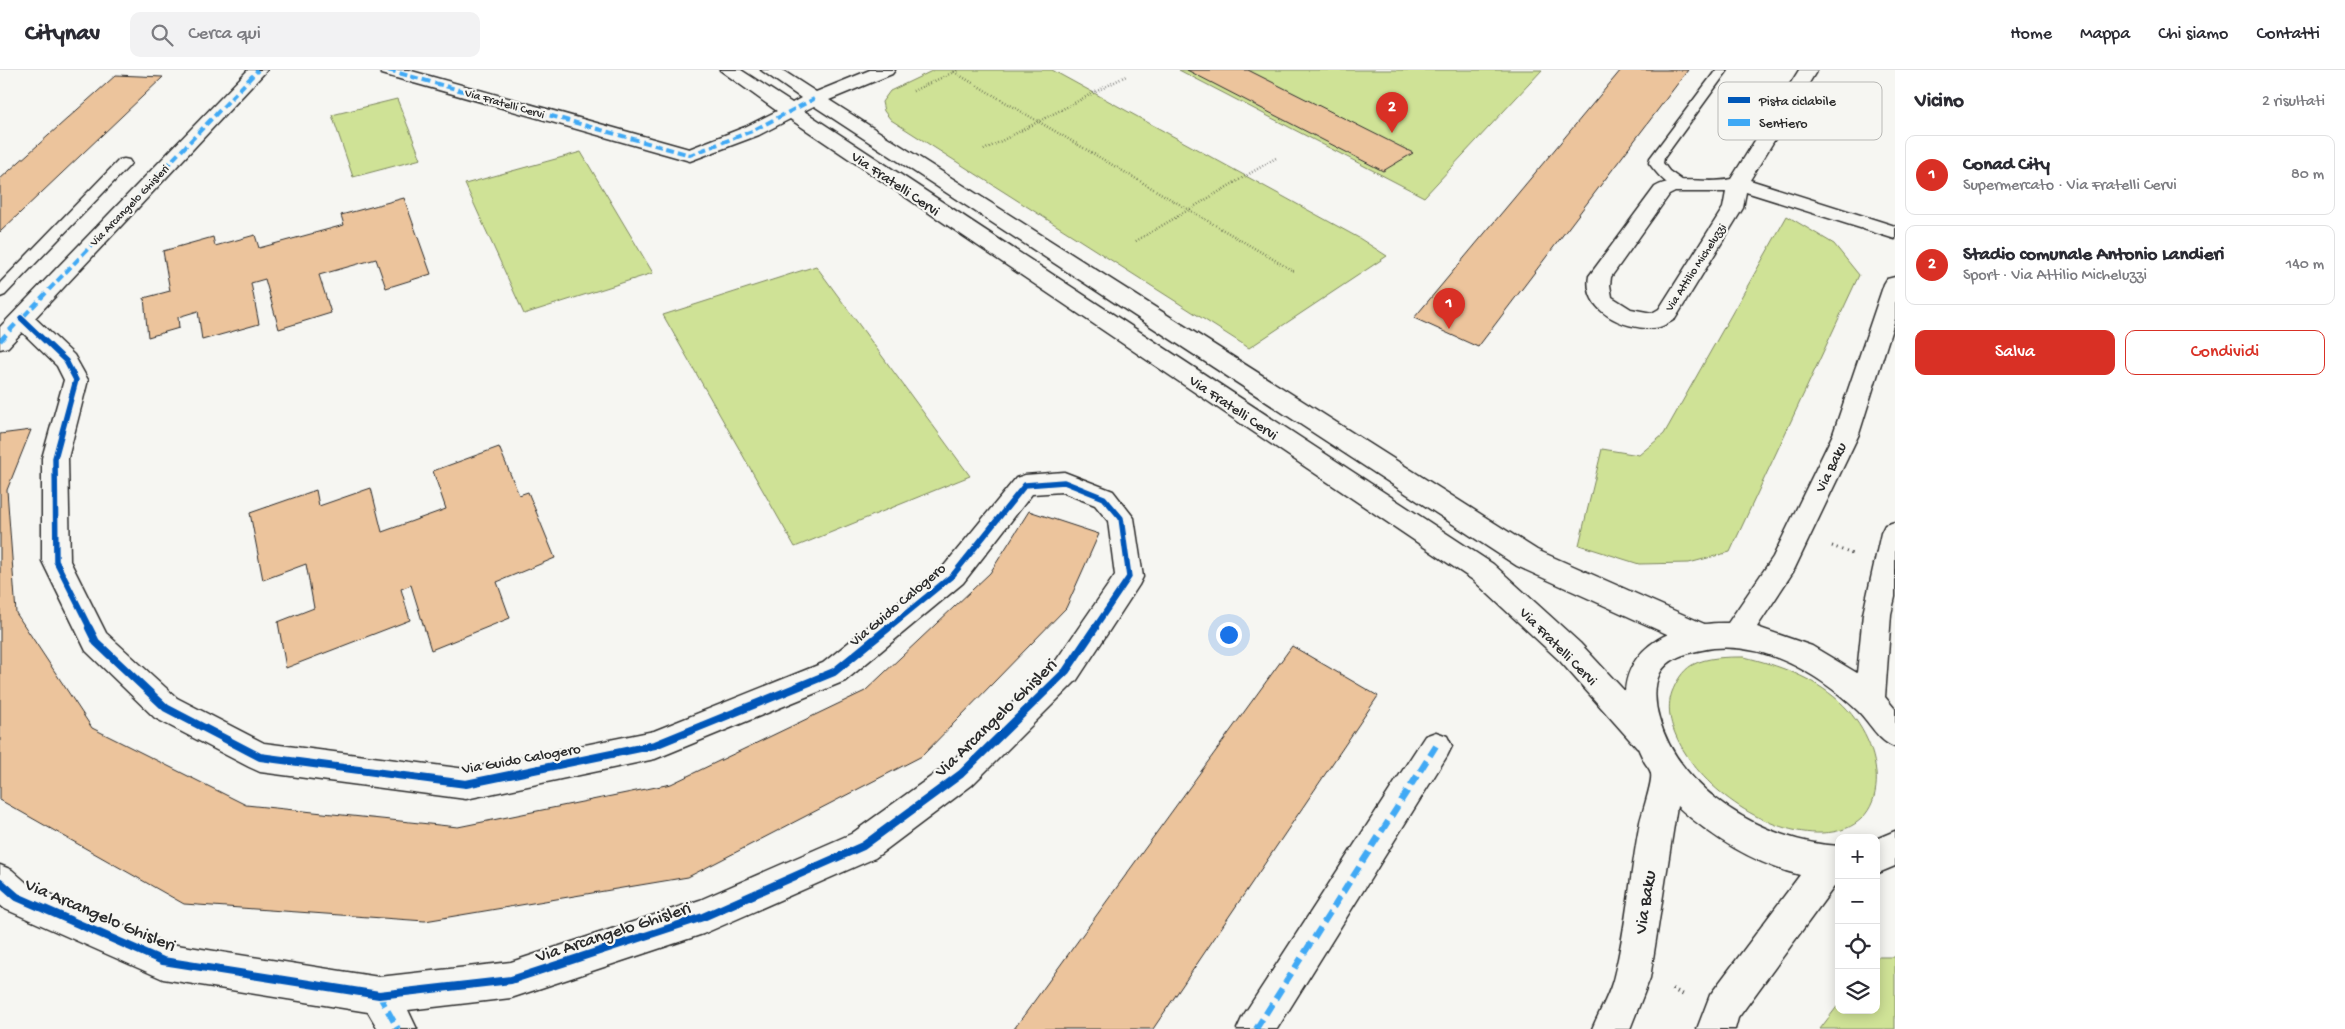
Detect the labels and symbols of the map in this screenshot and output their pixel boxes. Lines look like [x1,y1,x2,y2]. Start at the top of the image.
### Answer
legend [1718,82,1882,140]
street label: Via Fratelli Cervi [462,87,546,123]
pin: 2 [1376,92,1408,133]
text: Pista ciclabile [1758,94,1837,111]
text: Sentiero [1759,116,1808,133]
street label: Via Fratelli Cervi [846,148,943,221]
street label: Via Arcangelo Ghisleri [87,162,173,251]
street label: Via Attilio Micheluzzi [1663,221,1730,315]
pin: 1 [1433,288,1465,329]
street label: Via Fratelli Cervi [1184,372,1281,445]
street label: Via Baku [1812,440,1852,497]
street label: Via Guido Calogero [846,560,950,652]
street label: Via Fratelli Cervi [1514,604,1600,690]
your location [1216,622,1242,648]
street label: Via Arcangelo Ghisleri [930,655,1062,783]
street label: Via Guido Calogero [460,741,582,779]
street label: Via Baku [1631,869,1662,937]
street label: Via Arcangelo Ghisleri [20,875,179,958]
street label: Via Arcangelo Ghisleri [533,898,694,969]

